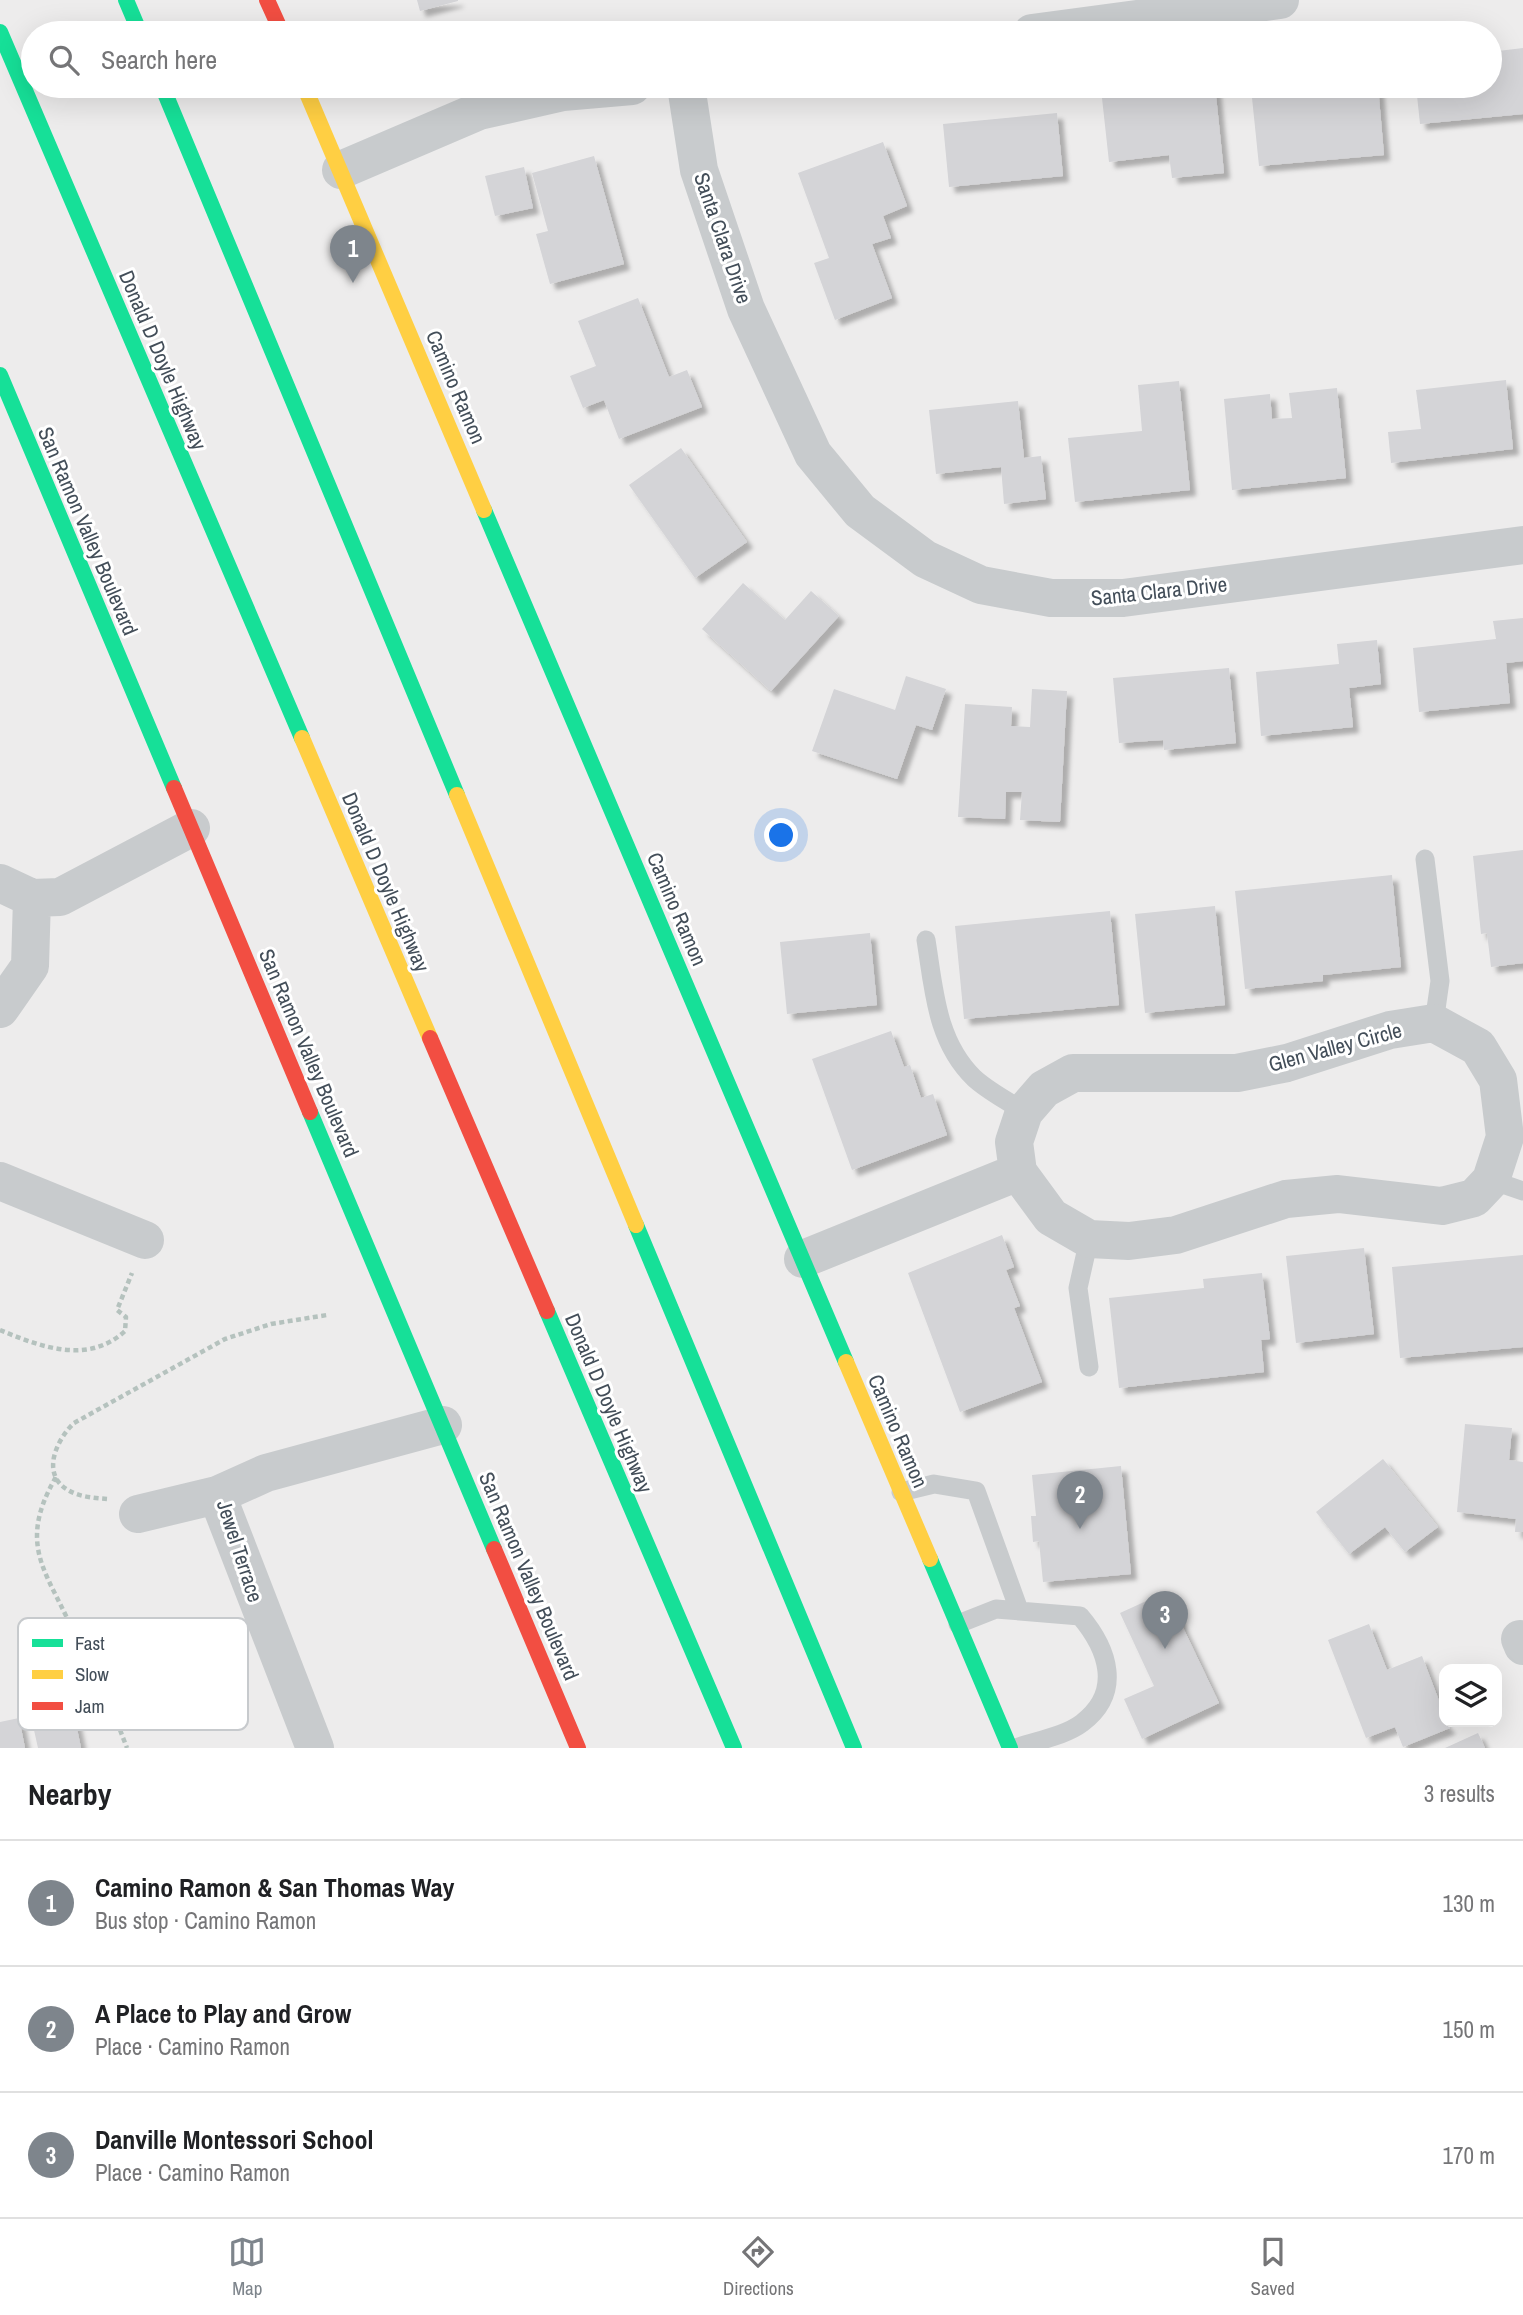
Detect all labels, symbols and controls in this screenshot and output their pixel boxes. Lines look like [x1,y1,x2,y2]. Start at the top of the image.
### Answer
search box [21,21,1502,98]
icon: search [45,41,83,79]
text: Search here [101,42,217,77]
street label: Santa Clara Drive [687,169,759,307]
pin: 1 [330,225,376,283]
street label: Donald D Doyle Highway [112,266,214,455]
street label: Camino Ramon [419,326,493,448]
street label: San Ramon Valley Boulevard [31,422,145,640]
street label: Santa Clara Drive [1089,569,1229,613]
street label: Donald D Doyle Highway [335,788,437,977]
your location [764,818,798,852]
street label: Camino Ramon [640,848,714,970]
street label: San Ramon Valley Boulevard [252,944,366,1162]
street label: Glen Valley Circle [1265,1015,1405,1079]
street label: Donald D Doyle Highway [558,1309,660,1498]
street label: Camino Ramon [861,1370,935,1492]
street label: San Ramon Valley Boulevard [472,1467,586,1685]
pin: 2 [1057,1471,1103,1529]
street label: Jewel Terrace [210,1496,270,1606]
pin: 3 [1142,1591,1188,1649]
legend [18,1618,248,1730]
text: Fast [75,1630,105,1656]
text: Slow [75,1661,110,1687]
map controls [1439,1664,1502,1727]
button: layers [1439,1664,1502,1727]
text: Jam [75,1693,104,1719]
text: Nearby [28,1774,111,1814]
text: 3 results [1424,1778,1495,1809]
text: Camino Ramon & San Thomas Way [95,1870,454,1905]
text: 1 [46,1888,56,1919]
text: 130 m [1443,1888,1495,1919]
text: Bus stop · Camino Ramon [95,1905,316,1936]
text: A Place to Play and Grow [95,1996,351,2031]
text: 2 [46,2014,56,2045]
text: 150 m [1443,2014,1495,2045]
text: Place · Camino Ramon [95,2031,290,2062]
text: Danville Montessori School [95,2122,373,2157]
text: 3 [46,2140,56,2171]
text: 170 m [1443,2140,1495,2171]
text: Place · Camino Ramon [95,2157,290,2188]
tab: Map [228,2233,266,2301]
tab: Directions [723,2233,794,2301]
tab: Saved [1251,2233,1295,2301]

